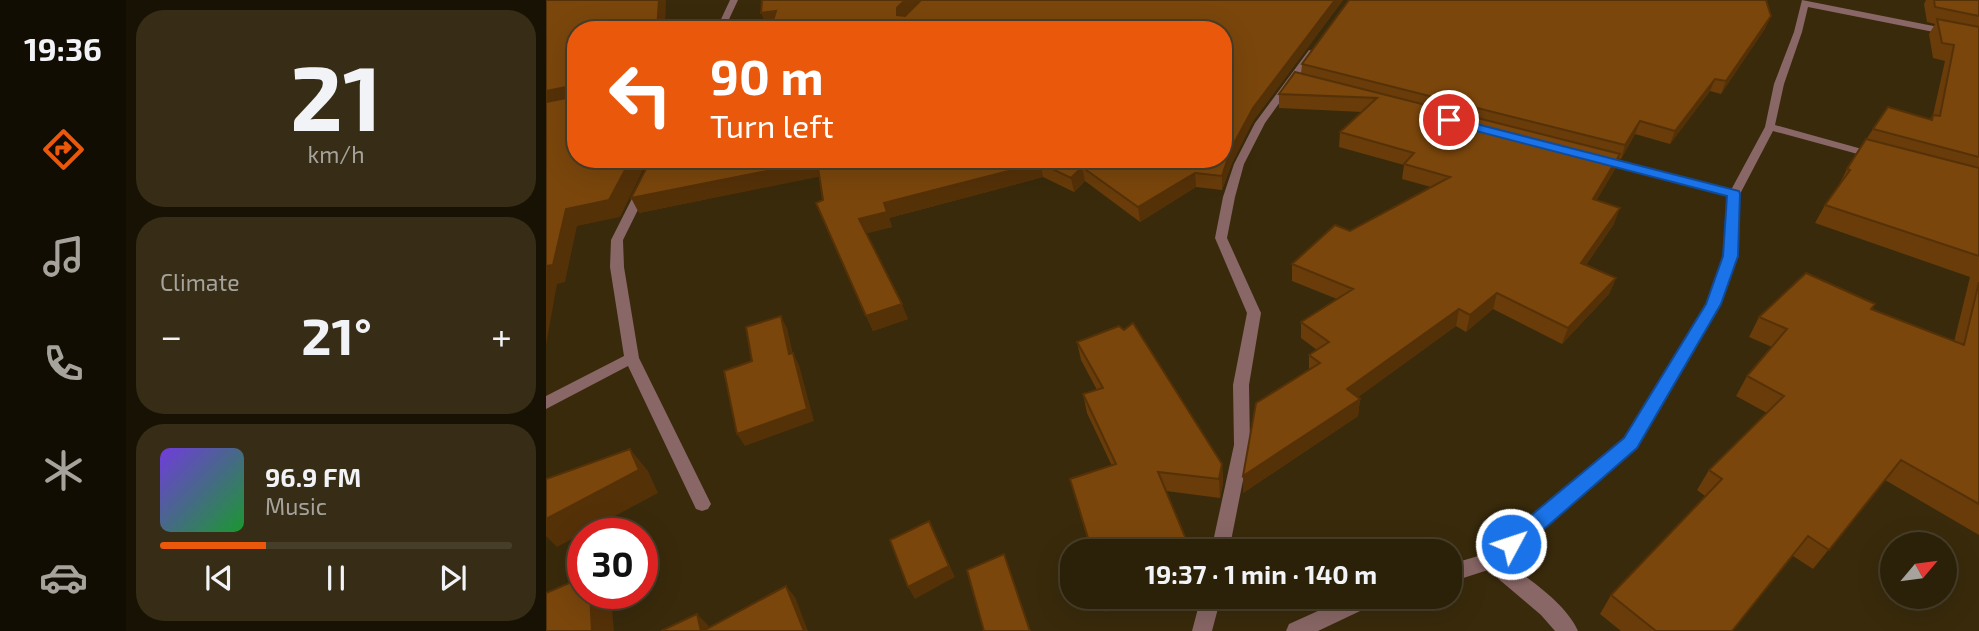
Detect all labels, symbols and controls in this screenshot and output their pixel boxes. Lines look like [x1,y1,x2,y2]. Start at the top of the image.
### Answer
text: 19:36 [24,29,102,67]
text: 21 [290,40,382,149]
text: 90 m [710,46,824,105]
icon: left [595,49,686,140]
pin [1419,90,1479,150]
icon: arrive [1430,101,1468,139]
text: Turn left [710,106,834,144]
icon: directions [39,125,88,174]
text: km/h [307,140,365,168]
icon: music [39,232,88,281]
text: Climate [160,268,240,296]
text: 21° [301,303,372,365]
text: − [160,312,182,358]
text: + [491,312,512,358]
icon: phone [39,339,88,388]
icon: climate [39,446,88,495]
text: 96.9 FM [265,461,361,492]
text: Music [265,492,327,520]
position arrow [1474,507,1548,581]
speed limit sign: 30 [567,518,658,609]
north arrow [1880,532,1956,609]
map controls [1880,532,1957,609]
icon: car [39,553,88,602]
text: 19:37 · 1 min · 140 m [1145,558,1377,589]
icon: previous [200,559,238,597]
icon: pause [317,559,355,597]
icon: next [434,559,472,597]

